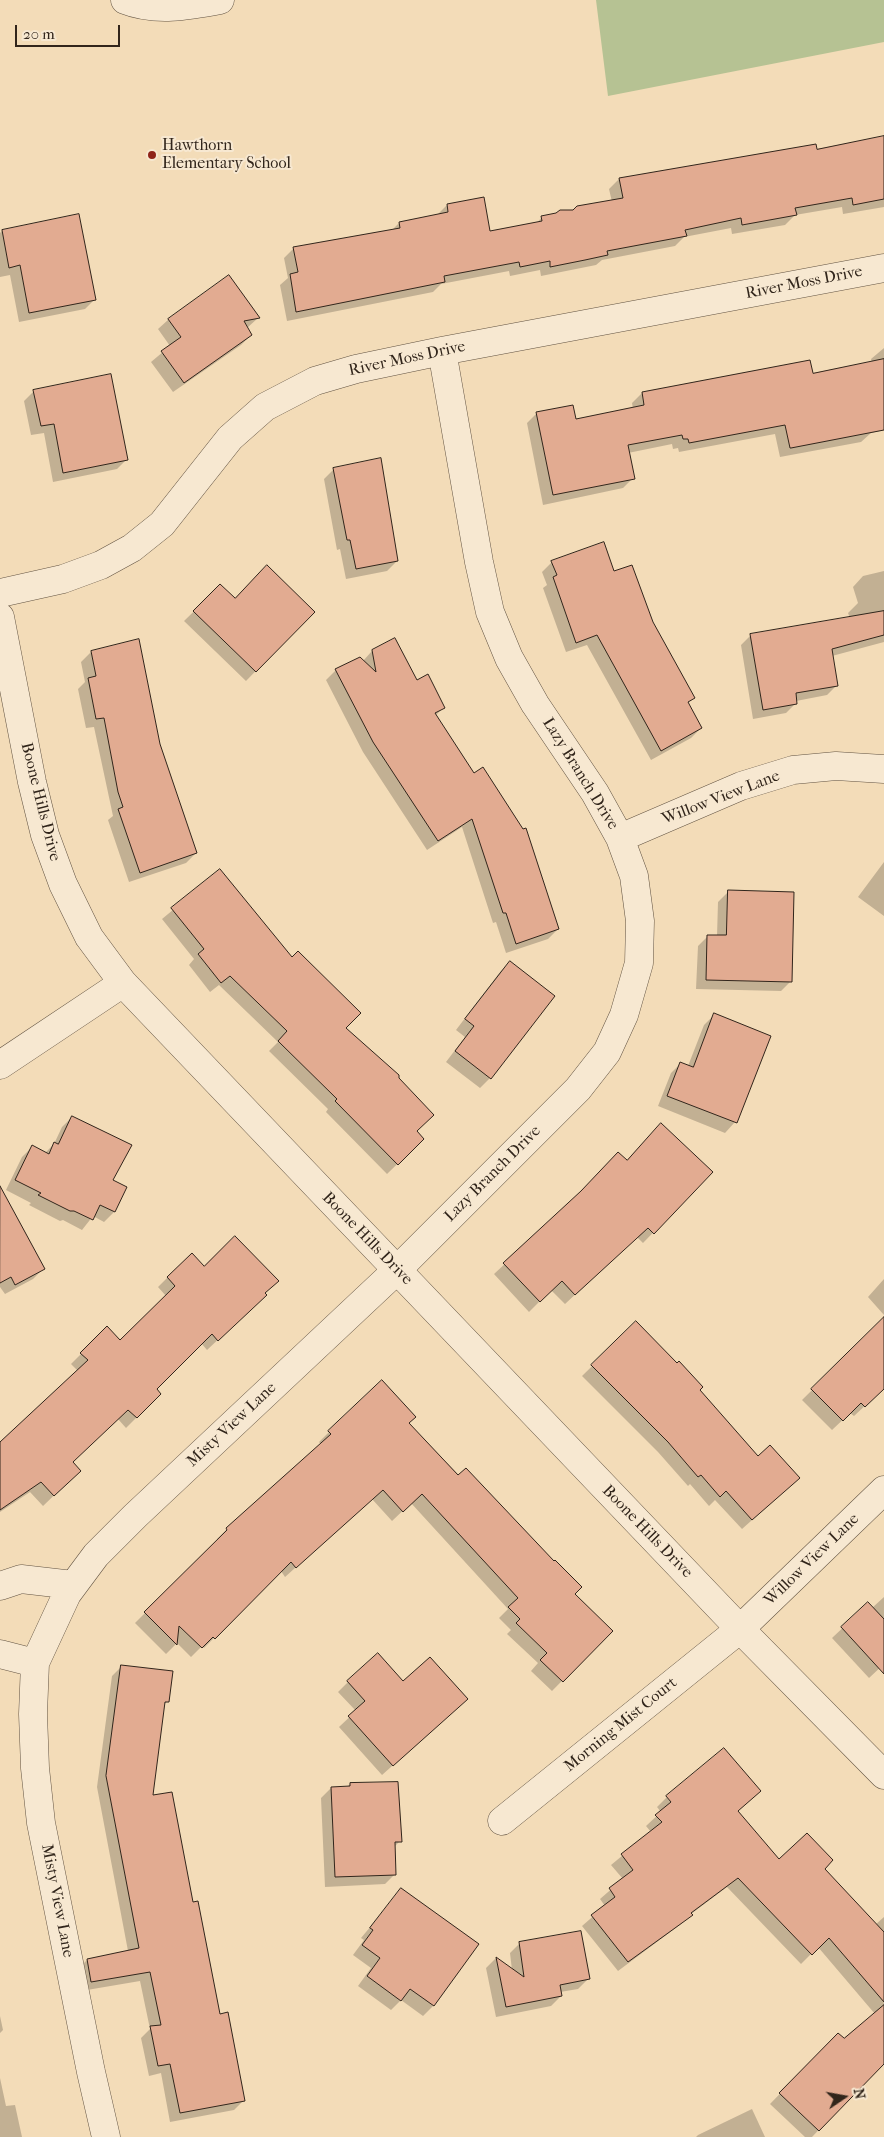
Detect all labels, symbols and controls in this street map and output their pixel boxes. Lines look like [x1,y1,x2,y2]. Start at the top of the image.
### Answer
scale bar [18,15,122,47]
text: 20 m [23,25,55,43]
place label: Hawthorn Elementary School [162,136,291,174]
marker: Hawthorn Elementary School [146,149,158,161]
street label: River Moss Drive [744,262,864,304]
street label: River Moss Drive [347,337,467,381]
street label: Lazy Branch Drive [538,714,622,834]
street label: Boone Hills Drive [16,741,64,863]
street label: Willow View Lane [659,767,783,829]
street label: Lazy Branch Drive [441,1122,545,1226]
street label: Boone Hills Drive [318,1189,416,1289]
street label: Misty View Lane [183,1379,281,1471]
street label: Boone Hills Drive [598,1482,696,1582]
street label: Willow View Lane [761,1510,863,1610]
street label: Morning Mist Court [561,1674,681,1776]
street label: Misty View Lane [37,1843,77,1959]
north arrow [819,2072,869,2122]
text: N [850,2087,869,2101]

